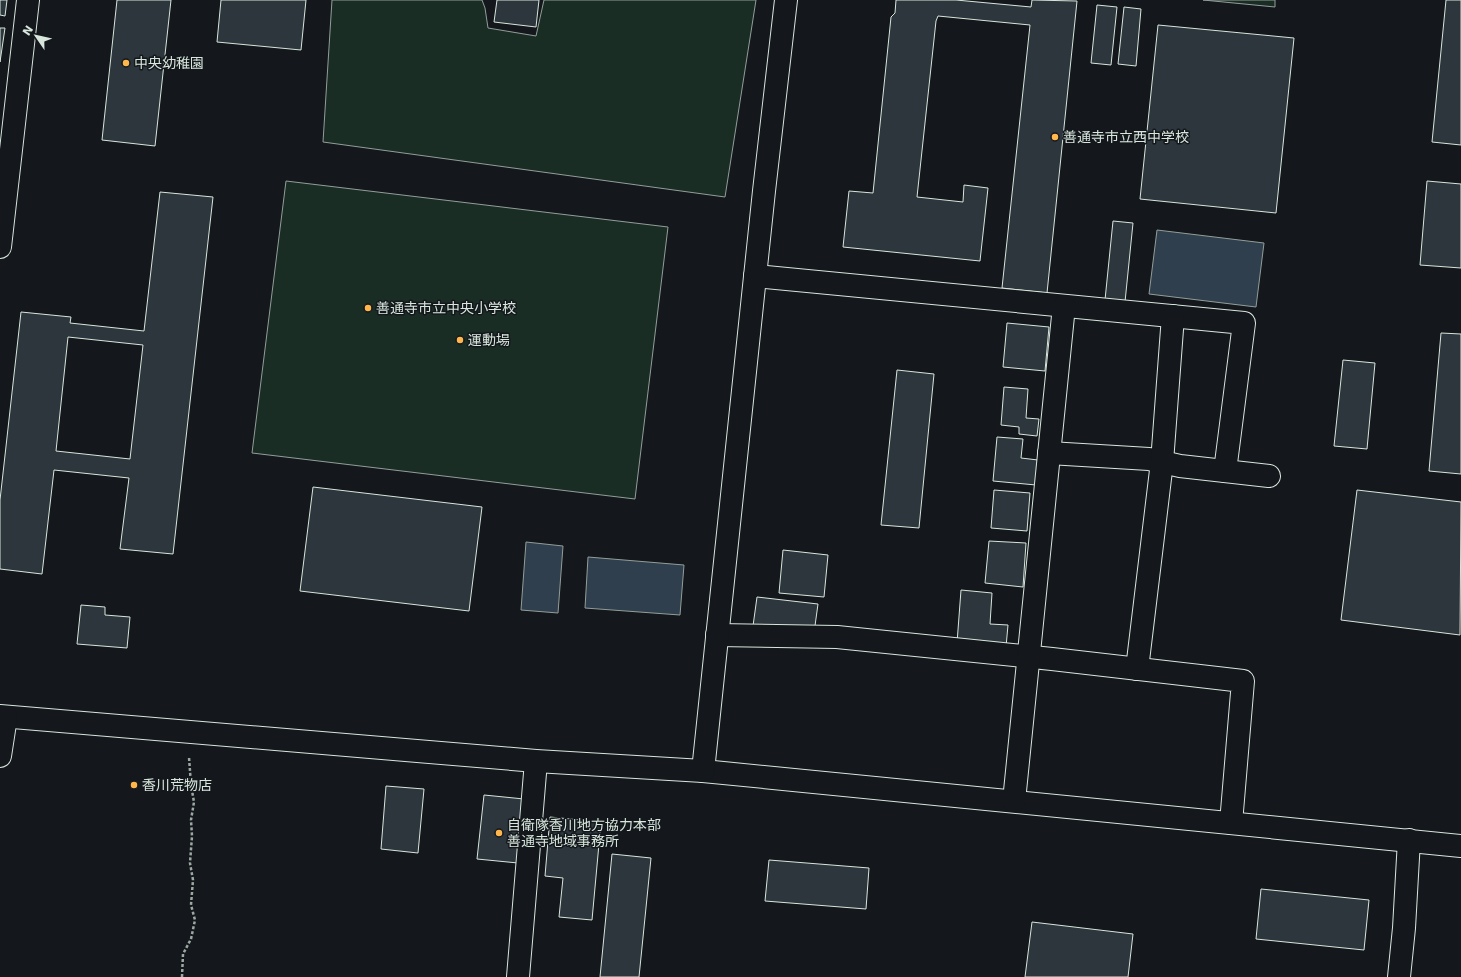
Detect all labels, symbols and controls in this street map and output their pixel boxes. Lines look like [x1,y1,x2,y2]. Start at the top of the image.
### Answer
north arrow [16,16,56,56]
text: N [20,23,36,38]
place label: 中央幼稚園 [134,55,204,71]
marker: 中央幼稚園 [121,58,131,68]
place label: 善通寺市立西中学校 [1063,129,1189,145]
marker: 善通寺市立西中学校 [1050,132,1060,142]
place label: 善通寺市立中央小学校 [376,300,516,316]
marker: 善通寺市立中央小学校 [363,303,373,313]
place label: 運動場 [468,332,510,348]
marker: 運動場 [455,335,465,345]
place label: 香川荒物店 [142,777,212,793]
marker: 香川荒物店 [129,780,139,790]
place label: 自衛隊香川地方協力本部 善通寺地域事務所 [507,817,661,849]
marker: 自衛隊香川地方協力本部 善通寺地域事務所 [494,828,504,838]

